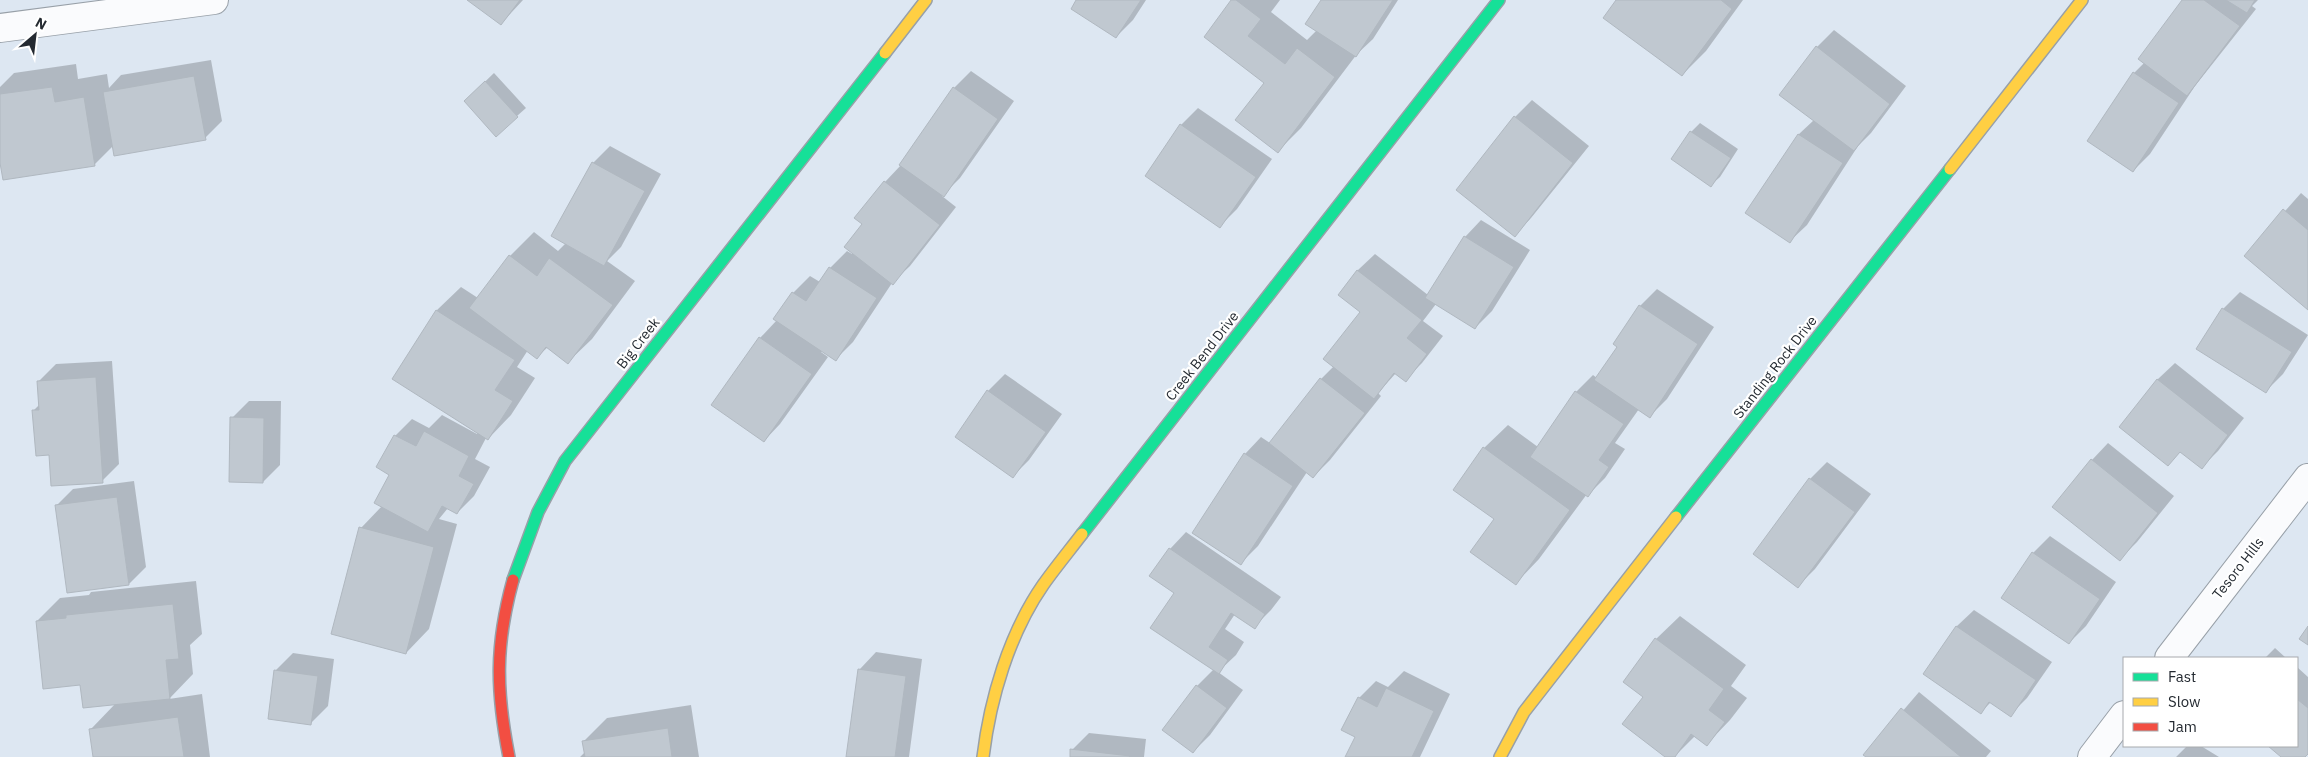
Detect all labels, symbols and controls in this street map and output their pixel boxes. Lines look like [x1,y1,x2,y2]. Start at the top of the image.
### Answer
north arrow [10,10,60,60]
text: N [32,13,50,34]
street label: Creek Bend Drive [1162,307,1243,404]
street label: Standing Rock Drive [1729,312,1821,422]
street label: Big Creek [612,313,664,372]
street label: Tesoro Hills [2208,533,2268,602]
legend [2123,657,2298,747]
text: Fast [2168,667,2196,686]
text: Slow [2168,692,2201,711]
text: Jam [2168,717,2197,736]

